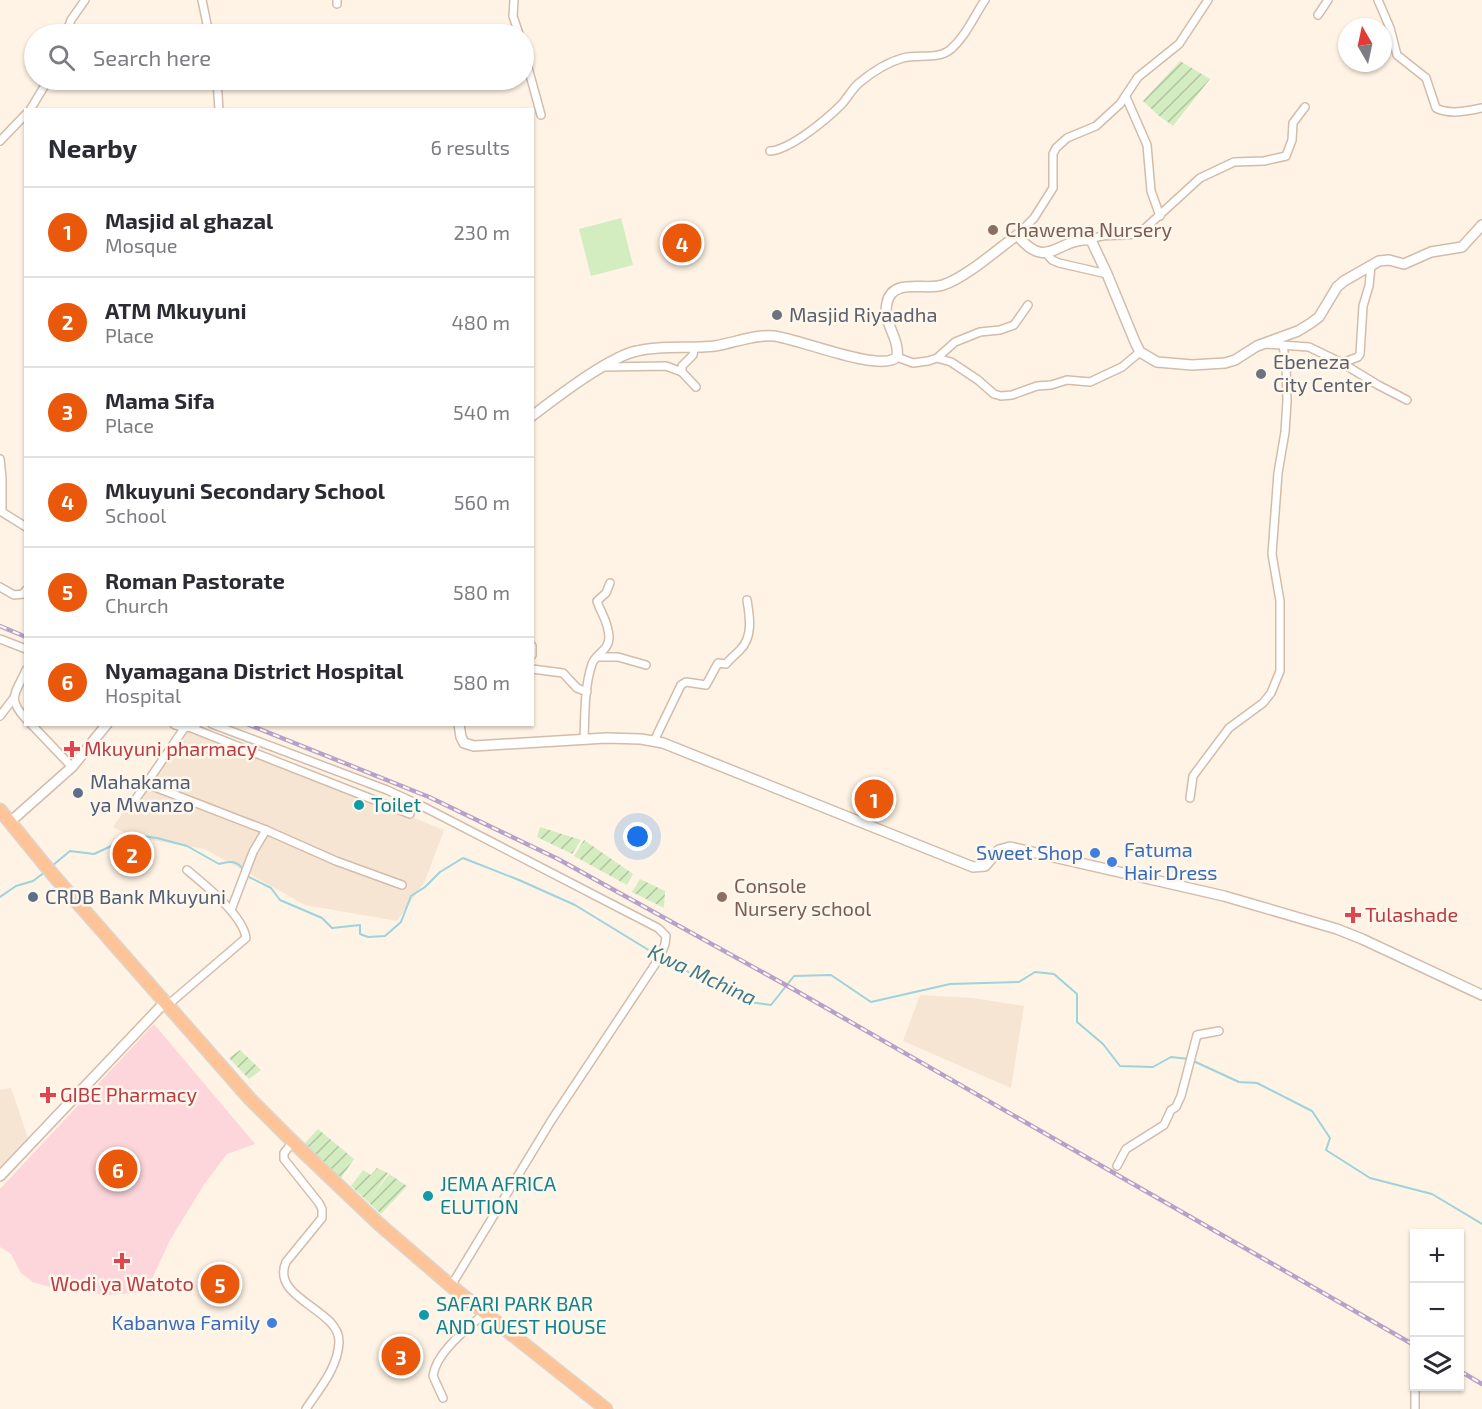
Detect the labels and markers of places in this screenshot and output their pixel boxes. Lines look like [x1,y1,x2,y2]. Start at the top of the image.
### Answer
place label: Chawema Nursery [1005,217,1173,241]
pin: 4 [662,220,702,266]
marker: Chawema Nursery [986,223,1000,237]
place label: Masjid Riyaadha [789,302,937,326]
marker: Masjid Riyaadha [770,308,784,322]
place label: Ebeneza City Center [1273,349,1372,396]
marker: Ebeneza City Center [1254,367,1268,381]
place label: Mkuyuni pharmacy [84,736,258,760]
marker: Mkuyuni pharmacy [65,742,79,756]
place label: Mahakama ya Mwanzo [90,769,194,816]
pin: 1 [854,776,894,822]
marker: Mahakama ya Mwanzo [71,786,85,800]
place label: Toilet [371,792,421,816]
marker: Toilet [352,798,366,812]
pin: 2 [112,832,152,876]
place label: Fatuma Hair Dress [1124,837,1217,884]
place label: Sweet Shop [976,840,1083,864]
marker: Sweet Shop [1088,846,1102,860]
marker: Fatuma Hair Dress [1105,855,1119,869]
place label: Console Nursery school [734,873,871,920]
place label: CRDB Bank Mkuyuni [45,884,226,908]
marker: CRDB Bank Mkuyuni [26,890,40,904]
marker: Console Nursery school [715,890,729,904]
place label: Tulashade [1365,902,1458,926]
marker: Tulashade [1346,908,1360,922]
place label: GIBE Pharmacy [60,1082,198,1106]
marker: GIBE Pharmacy [41,1088,55,1102]
pin: 6 [98,1146,138,1192]
place label: JEMA AFRICA ELUTION [440,1171,557,1218]
marker: JEMA AFRICA ELUTION [421,1189,435,1203]
marker: Wodi ya Watoto [113,1252,131,1270]
pin: 5 [200,1262,240,1306]
place label: Wodi ya Watoto [50,1271,194,1295]
place label: SAFARI PARK BAR AND GUEST HOUSE [436,1291,607,1338]
marker: SAFARI PARK BAR AND GUEST HOUSE [417,1308,431,1322]
place label: Kabanwa Family [111,1310,260,1334]
marker: Kabanwa Family [265,1316,279,1330]
pin: 3 [382,1334,420,1378]

